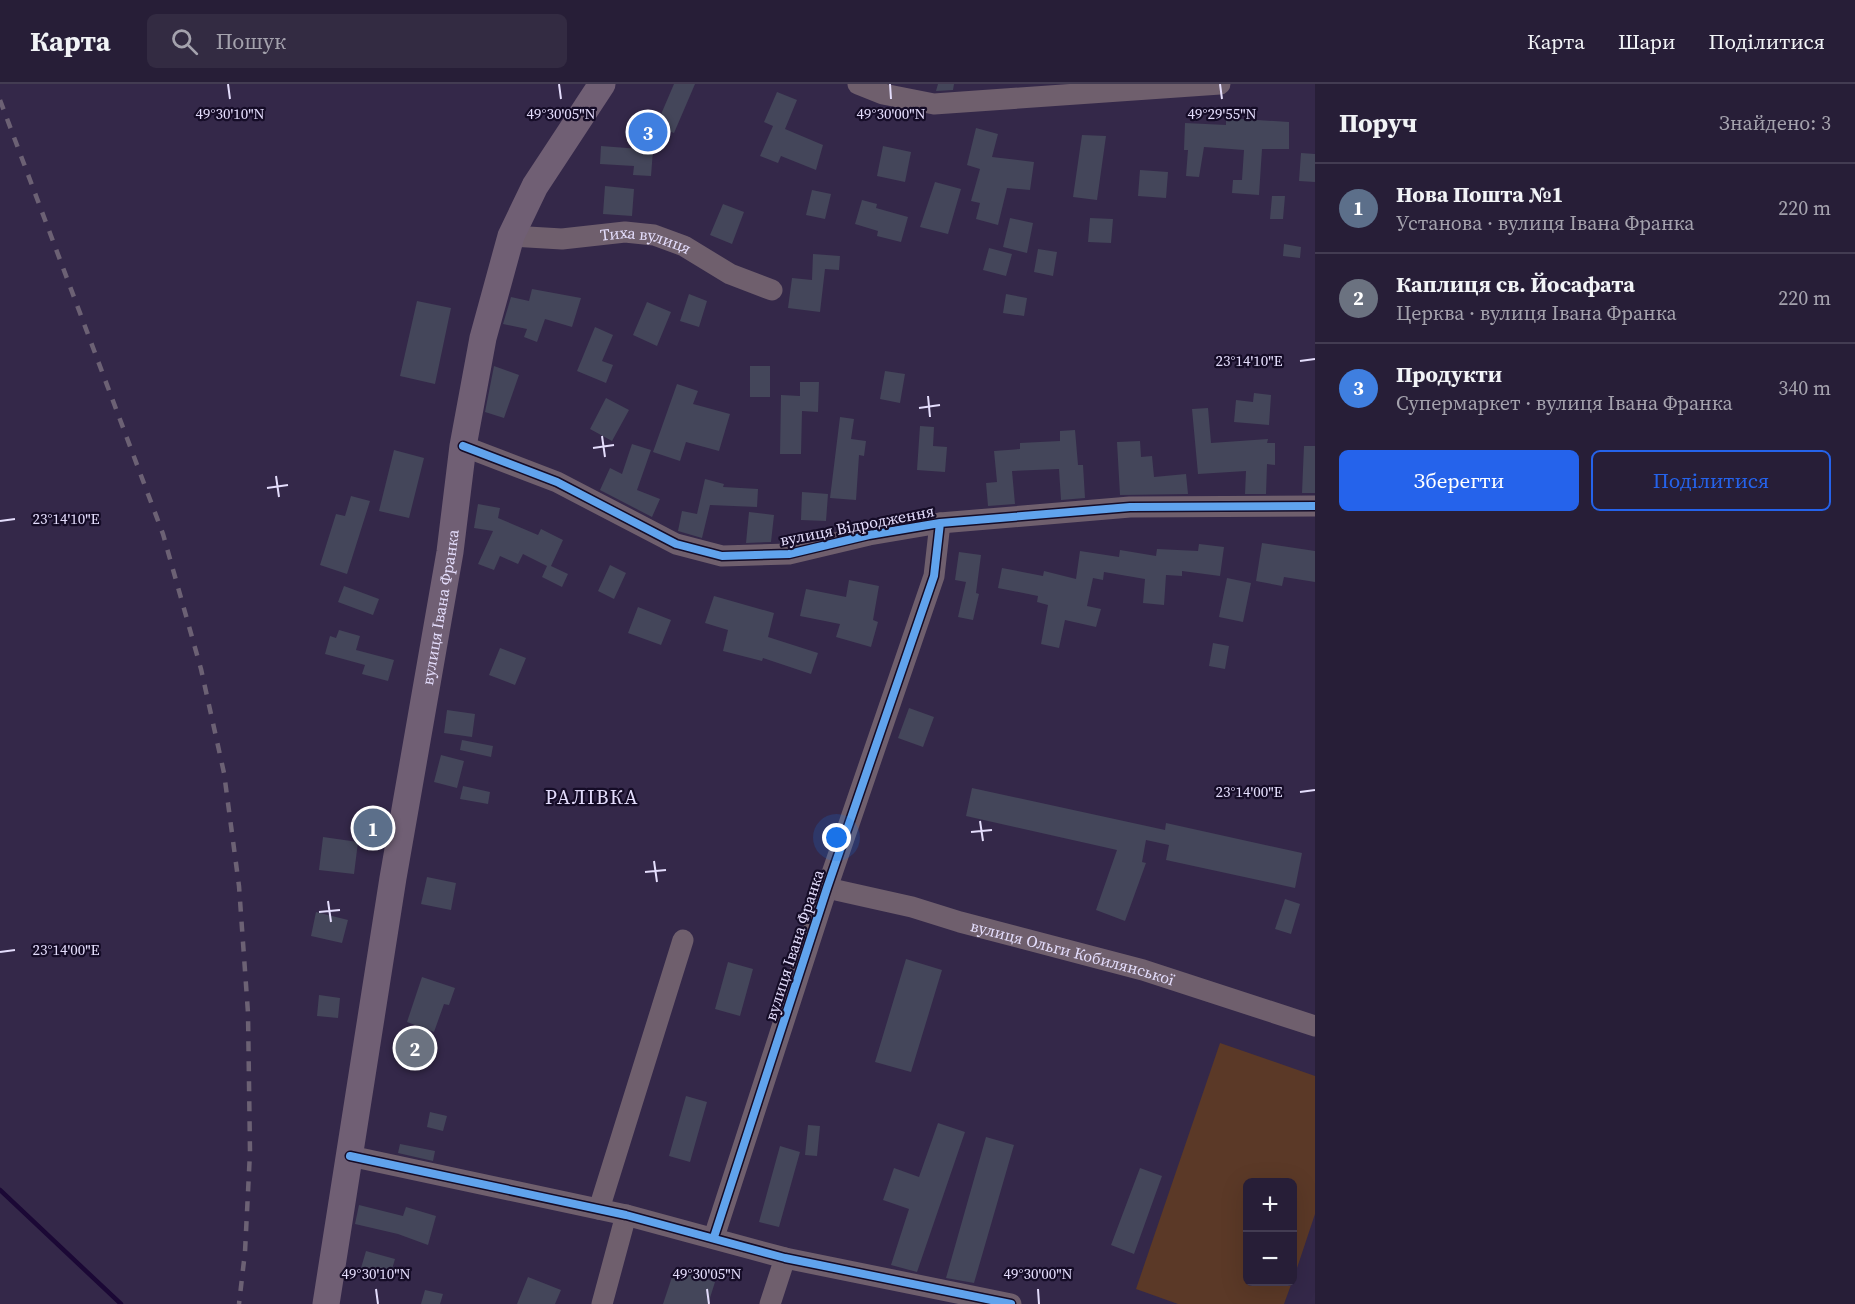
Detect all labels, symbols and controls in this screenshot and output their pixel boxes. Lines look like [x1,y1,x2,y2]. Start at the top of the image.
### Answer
search box [147,14,567,68]
text: Карта [30,22,111,60]
icon: search [168,25,201,58]
text: Пошук [216,26,286,56]
text: Карта [1527,27,1585,56]
text: Шари [1618,27,1676,56]
text: Поділитися [1709,27,1825,56]
text: 49°30'10"N [195,103,265,124]
text: 49°30'05"N [526,103,596,124]
text: 49°30'00"N [856,103,926,124]
text: 49°29'55"N [1187,103,1257,124]
text: Поруч [1339,105,1417,141]
text: Знайдено: 3 [1719,109,1831,137]
pin: 3 [628,110,668,154]
text: Нова Пошта №1 [1396,179,1563,209]
text: 1 [1353,194,1364,222]
text: 220 m [1778,194,1831,222]
text: Установа · вулиця Івана Франка [1396,209,1695,237]
street label: Тиха вулиця [599,221,696,259]
text: Каплиця св. Йосафата [1396,269,1635,299]
text: 2 [1353,284,1364,312]
text: 220 m [1778,284,1831,312]
text: Церква · вулиця Івана Франка [1396,299,1677,327]
text: 23°14'10"E [1215,350,1283,371]
text: Продукти [1396,359,1502,389]
text: 3 [1353,374,1364,402]
text: 340 m [1778,374,1831,402]
text: Супермаркет · вулиця Івана Франка [1396,389,1733,417]
button: Зберегти [1339,450,1579,511]
button: Поділитися [1591,450,1831,511]
street label: вулиця Відродження [778,499,936,551]
text: 23°14'10"E [32,508,100,529]
street label: вулиця Івана Франка [416,527,464,687]
text: 23°14'00"E [1215,781,1283,802]
district label: РАЛІВКА [545,783,639,811]
pin: 1 [354,806,392,850]
your location [822,823,851,852]
street label: вулиця Івана Франка [759,866,829,1023]
street label: вулиця Ольги Кобилянської [968,914,1178,991]
text: 23°14'00"E [32,939,100,960]
pin: 2 [396,1026,434,1070]
map controls [1243,1178,1297,1286]
button: + [1243,1178,1297,1232]
button: − [1243,1232,1297,1286]
text: 49°30'10"N [341,1263,411,1284]
text: 49°30'05"N [672,1263,742,1284]
text: 49°30'00"N [1003,1263,1073,1284]

